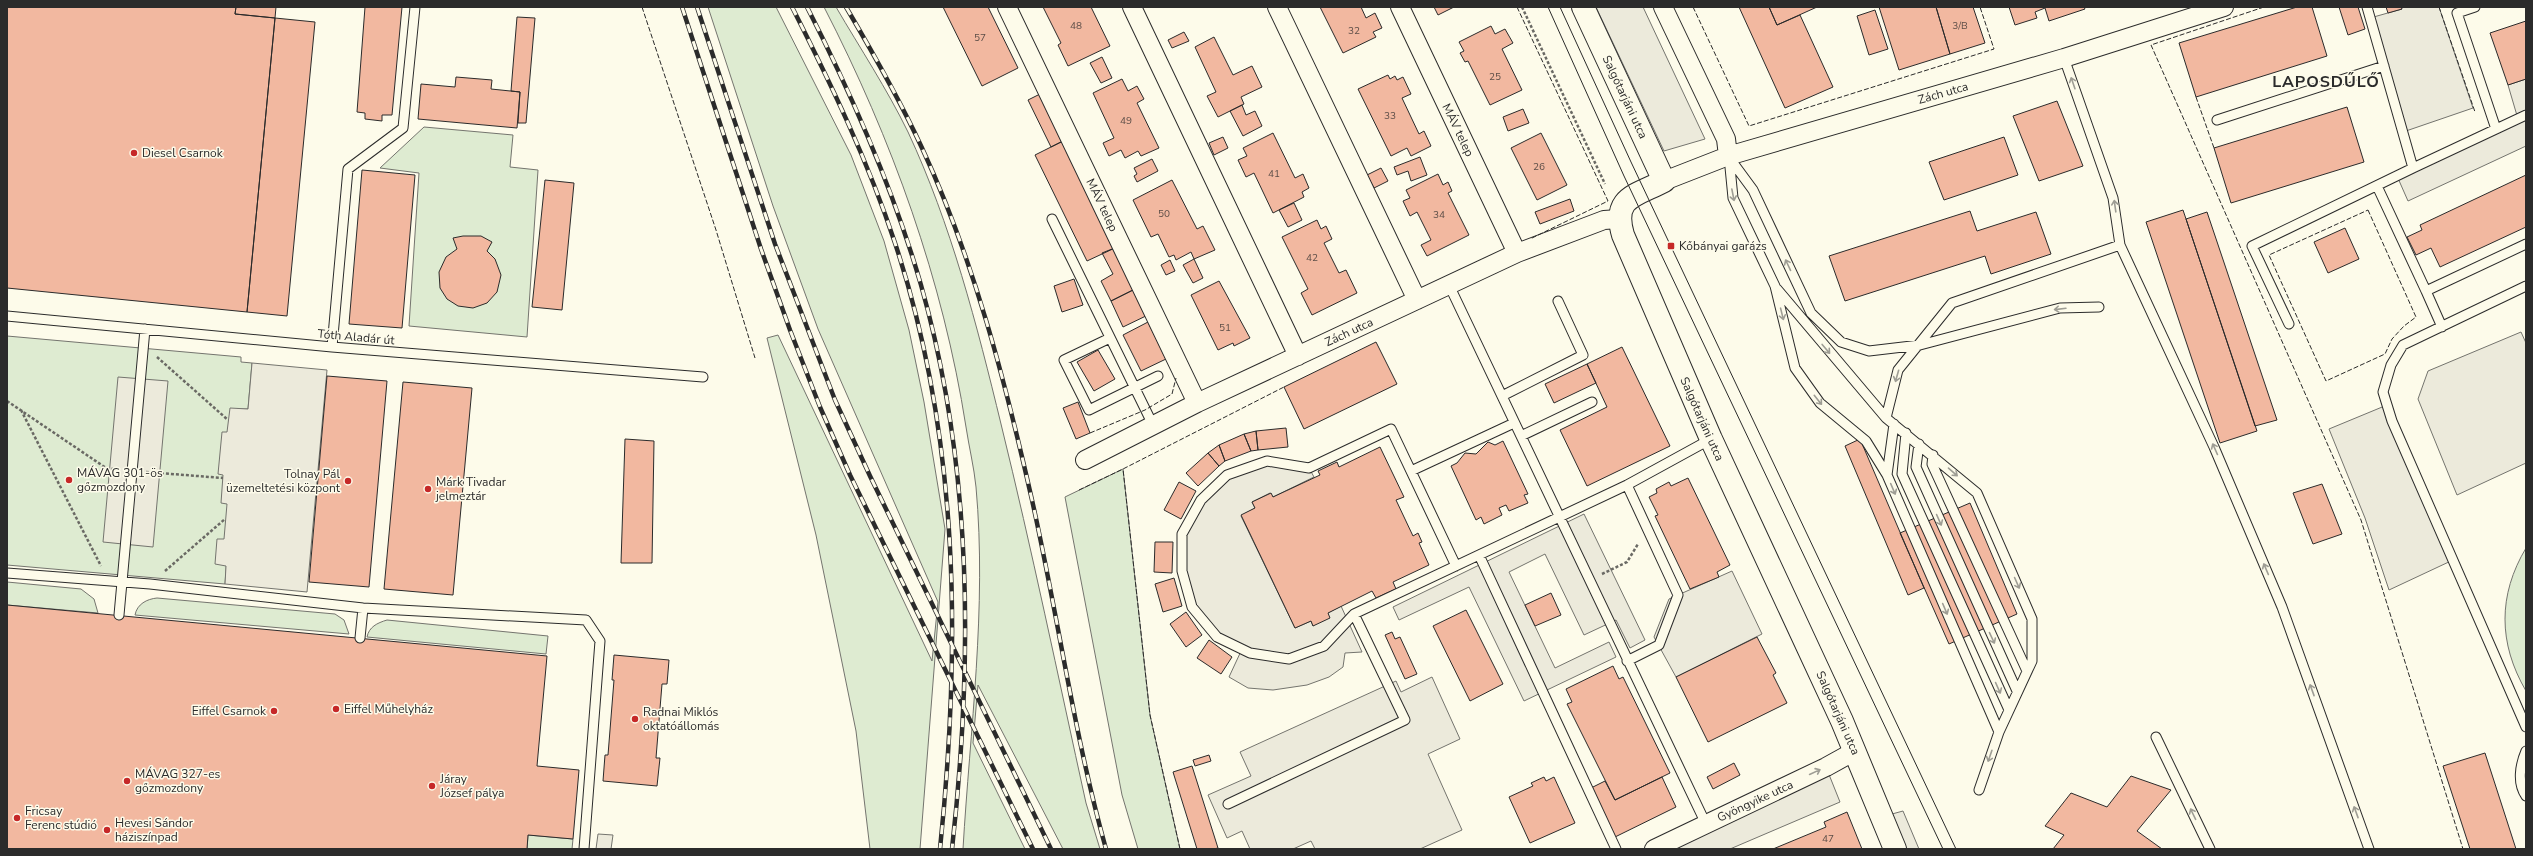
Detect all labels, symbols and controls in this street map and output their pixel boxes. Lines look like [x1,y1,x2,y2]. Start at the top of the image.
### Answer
house number: 48 [1070,19,1082,33]
house number: 3/B [1952,19,1968,33]
house number: 32 [1348,24,1360,38]
house number: 57 [974,31,986,45]
street label: Salgótarjáni utca [1599,53,1651,141]
house number: 25 [1489,70,1501,84]
district label: LAPOSDŰLŐ [2272,71,2380,93]
one-way arrow [2069,77,2076,90]
street label: Zách utca [1916,78,1970,108]
street label: MÁV telep [1438,101,1478,159]
house number: 33 [1384,109,1396,123]
house number: 49 [1120,114,1132,128]
place label: Diesel Csarnok [142,145,224,161]
marker: Diesel Csarnok [129,148,139,158]
house number: 26 [1533,160,1545,174]
house number: 41 [1268,167,1280,181]
street label: MÁV telep [1082,176,1122,234]
one-way arrow [1729,188,1737,201]
one-way arrow [2111,200,2119,213]
house number: 50 [1158,207,1170,221]
house number: 34 [1433,208,1445,222]
place label: Kőbányai garázs [1679,238,1767,254]
marker: Kőbányai garázs [1666,241,1676,251]
house number: 42 [1306,251,1318,265]
one-way arrow [1784,259,1791,271]
one-way arrow [2054,305,2067,313]
one-way arrow [1778,308,1786,321]
street label: Zách utca [1322,314,1376,350]
house number: 51 [1219,321,1231,335]
street label: Tóth Aladár út [317,326,396,348]
one-way arrow [1822,343,1831,354]
one-way arrow [1893,369,1900,382]
street label: Salgótarjáni utca [1676,374,1728,464]
one-way arrow [1814,394,1823,405]
one-way arrow [2210,443,2218,455]
place label: MÁVAG 301-ös gőzmozdony [77,465,163,495]
place label: Tolnay Pál üzemeltetési központ [226,466,341,496]
one-way arrow [1948,468,1958,477]
place label: Márk Tivadar jelmeztár [435,474,507,504]
marker: MÁVAG 301-ös gőzmozdony [64,475,74,485]
marker: Tolnay Pál üzemeltetési központ [343,476,353,486]
one-way arrow [1890,483,1898,495]
marker: Márk Tivadar jelmeztár [423,484,433,494]
one-way arrow [1936,513,1943,525]
one-way arrow [2261,563,2269,575]
one-way arrow [2013,577,2021,589]
one-way arrow [1942,602,1949,614]
one-way arrow [1989,632,1996,644]
street label: Salgótarjáni utca [1812,668,1864,758]
one-way arrow [1995,682,2003,694]
one-way arrow [2307,684,2315,696]
place label: Eiffel Műhelyház [344,701,433,717]
place label: Eiffel Csarnok [192,703,267,719]
marker: Eiffel Műhelyház [331,704,341,714]
place label: Radnai Miklós oktatóállomás [643,704,720,734]
marker: Eiffel Csarnok [269,706,279,716]
marker: Radnai Miklós oktatóállomás [630,714,640,724]
one-way arrow [1985,750,1993,762]
place label: MÁVAG 327-es gőzmozdony [135,766,221,796]
one-way arrow [1809,768,1821,775]
place label: Járay József pálya [439,771,504,801]
marker: MÁVAG 327-es gőzmozdony [122,776,132,786]
street label: Gyöngyike utca [1714,776,1796,826]
marker: Járay József pálya [427,781,437,791]
place label: Fricsay Ferenc stúdió [25,803,97,833]
one-way arrow [2351,807,2359,819]
one-way arrow [2189,808,2196,820]
marker: Fricsay Ferenc stúdió [12,813,22,823]
place label: Hevesi Sándor háziszínpad [115,815,194,845]
marker: Hevesi Sándor háziszínpad [102,825,112,835]
house number: 47 [1822,832,1834,846]

